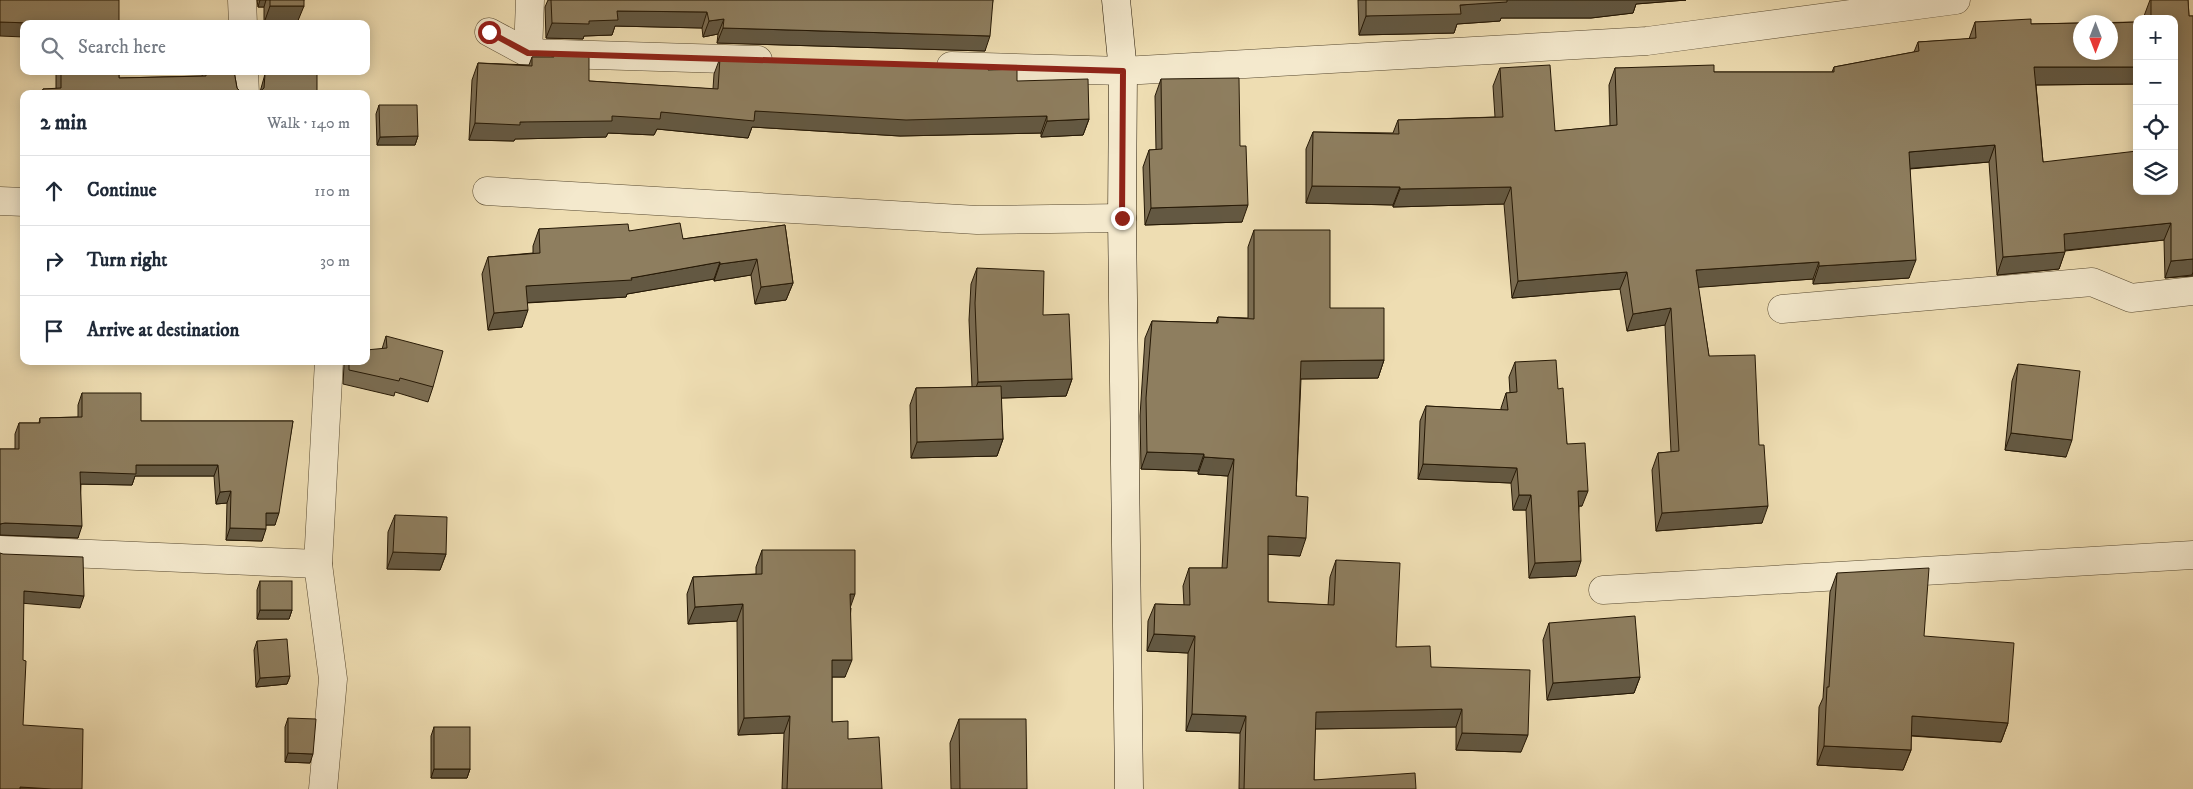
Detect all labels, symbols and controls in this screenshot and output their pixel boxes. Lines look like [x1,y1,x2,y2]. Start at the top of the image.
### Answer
north arrow [2073,15,2118,60]
map controls [2133,15,2178,195]
button: + [2133,15,2178,60]
search box [20,20,370,75]
route start [478,21,501,44]
icon: search [38,34,66,62]
text: Search here [78,36,166,59]
button: − [2133,60,2178,105]
button: locate [2133,105,2178,150]
text: 2 min [40,110,87,136]
text: Walk · 140 m [267,113,350,133]
button: layers [2133,150,2178,195]
icon: ahead [40,177,68,205]
text: Continue [87,179,157,202]
text: 110 m [314,181,350,201]
route end [1111,207,1134,230]
icon: right [40,247,68,275]
text: Turn right [87,249,167,272]
text: 30 m [320,251,350,271]
icon: arrive [40,317,68,345]
text: Arrive at destination [87,319,239,342]

